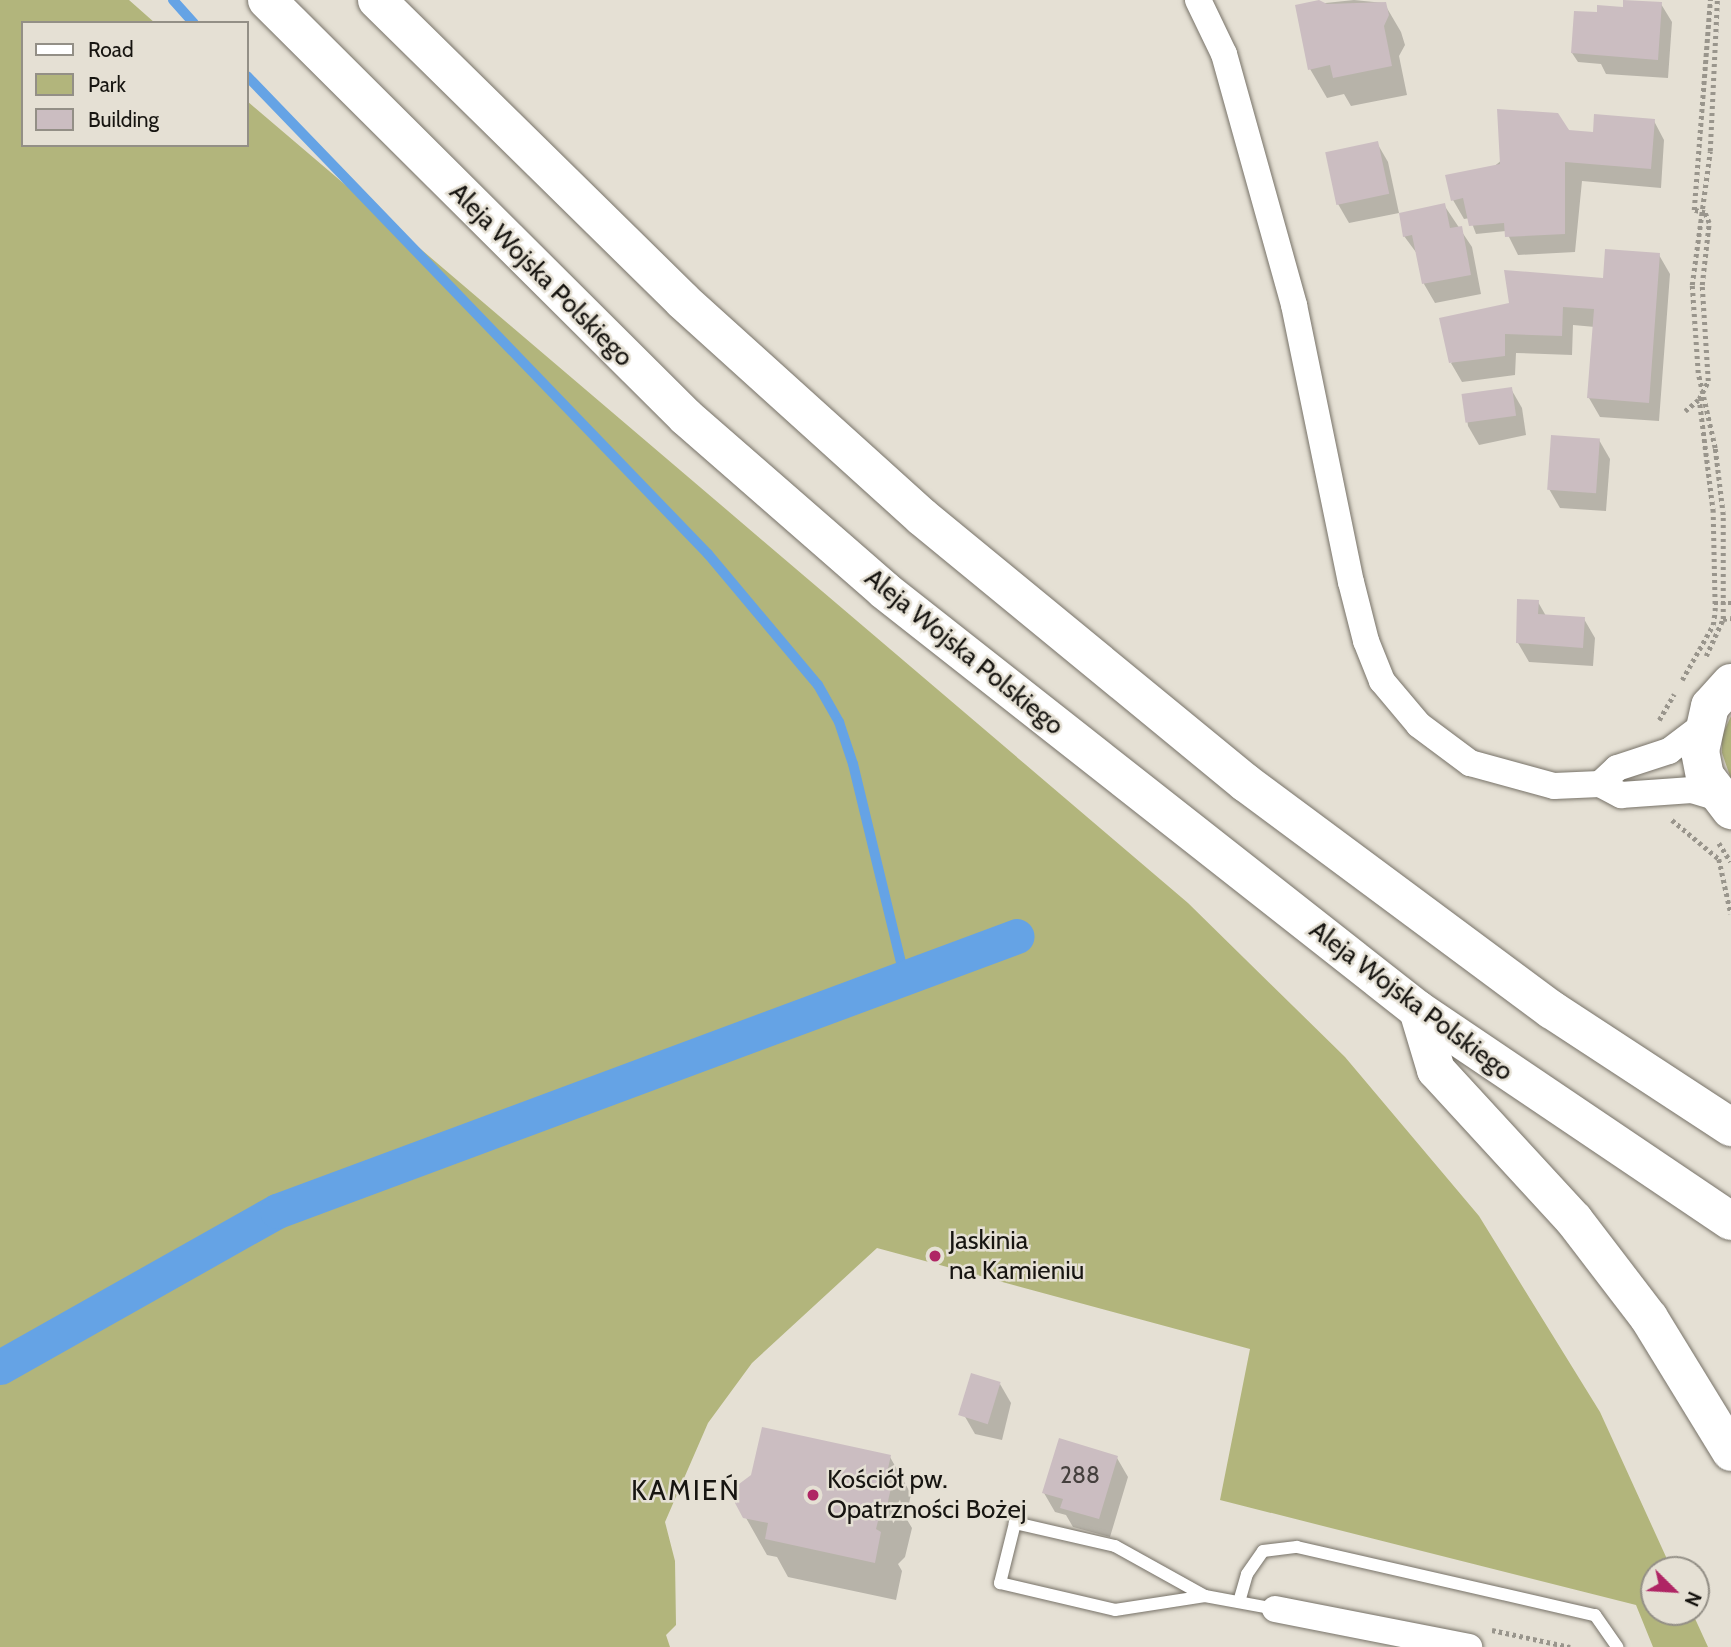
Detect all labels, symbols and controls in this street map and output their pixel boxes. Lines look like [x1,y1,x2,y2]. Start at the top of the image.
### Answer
legend [21,21,248,147]
text: Road [88,37,134,62]
text: Park [88,72,126,97]
text: Building [88,107,159,132]
street label: Aleja Wojska Polskiego [443,177,639,373]
street label: Aleja Wojska Polskiego [858,562,1070,742]
street label: Aleja Wojska Polskiego [1303,914,1519,1088]
place label: Jaskinia na Kamieniu [949,1225,1084,1286]
marker: Jaskinia na Kamieniu [927,1248,943,1264]
house number: 288 [1060,1461,1100,1489]
place label: Kościół pw. Opatrzności Bożej [827,1464,1026,1526]
district label: KAMIEŃ [632,1473,740,1507]
marker: Kościół pw. Opatrzności Bożej [805,1487,821,1503]
north arrow [1640,1556,1710,1626]
text: N [1680,1588,1706,1610]

